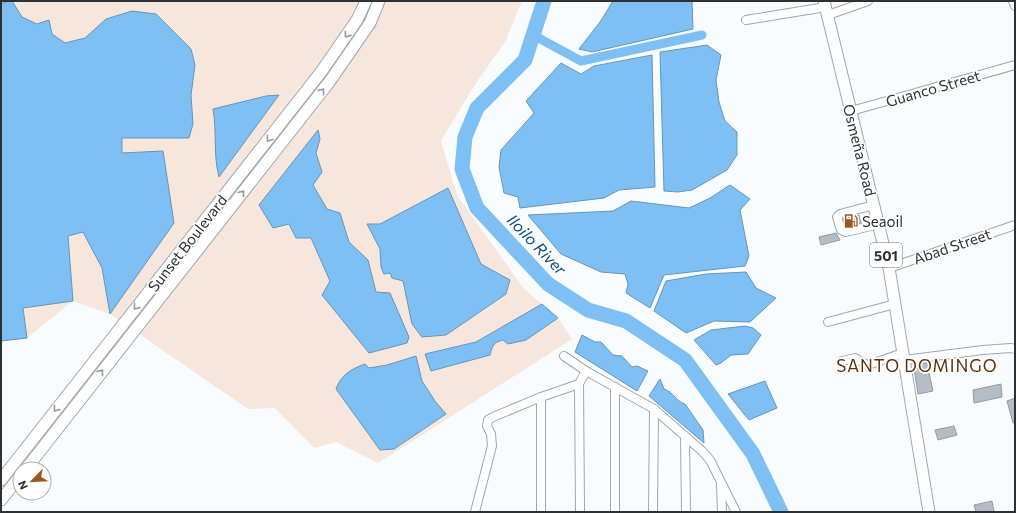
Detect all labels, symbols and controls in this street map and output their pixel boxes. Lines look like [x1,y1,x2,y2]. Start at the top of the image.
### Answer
one-way arrow [344,31,352,38]
street label: Guanco Street [884,66,982,110]
one-way arrow [318,88,325,95]
street label: Osmeña Road [840,102,880,198]
one-way arrow [266,134,273,141]
one-way arrow [237,190,244,197]
street label: Sunset Boulevard [144,191,230,295]
water label: Iloilo River [504,210,571,279]
place label: Seaoil [862,212,903,230]
fuel station icon: Seaoil [843,213,859,229]
street label: Abad Street [911,224,993,268]
road number: 501 [870,243,902,267]
one-way arrow [134,303,141,310]
district label: SANTO DOMINGO [836,355,998,376]
one-way arrow [97,370,104,377]
one-way arrow [54,405,61,412]
north arrow [12,461,52,501]
text: N [15,479,30,492]

